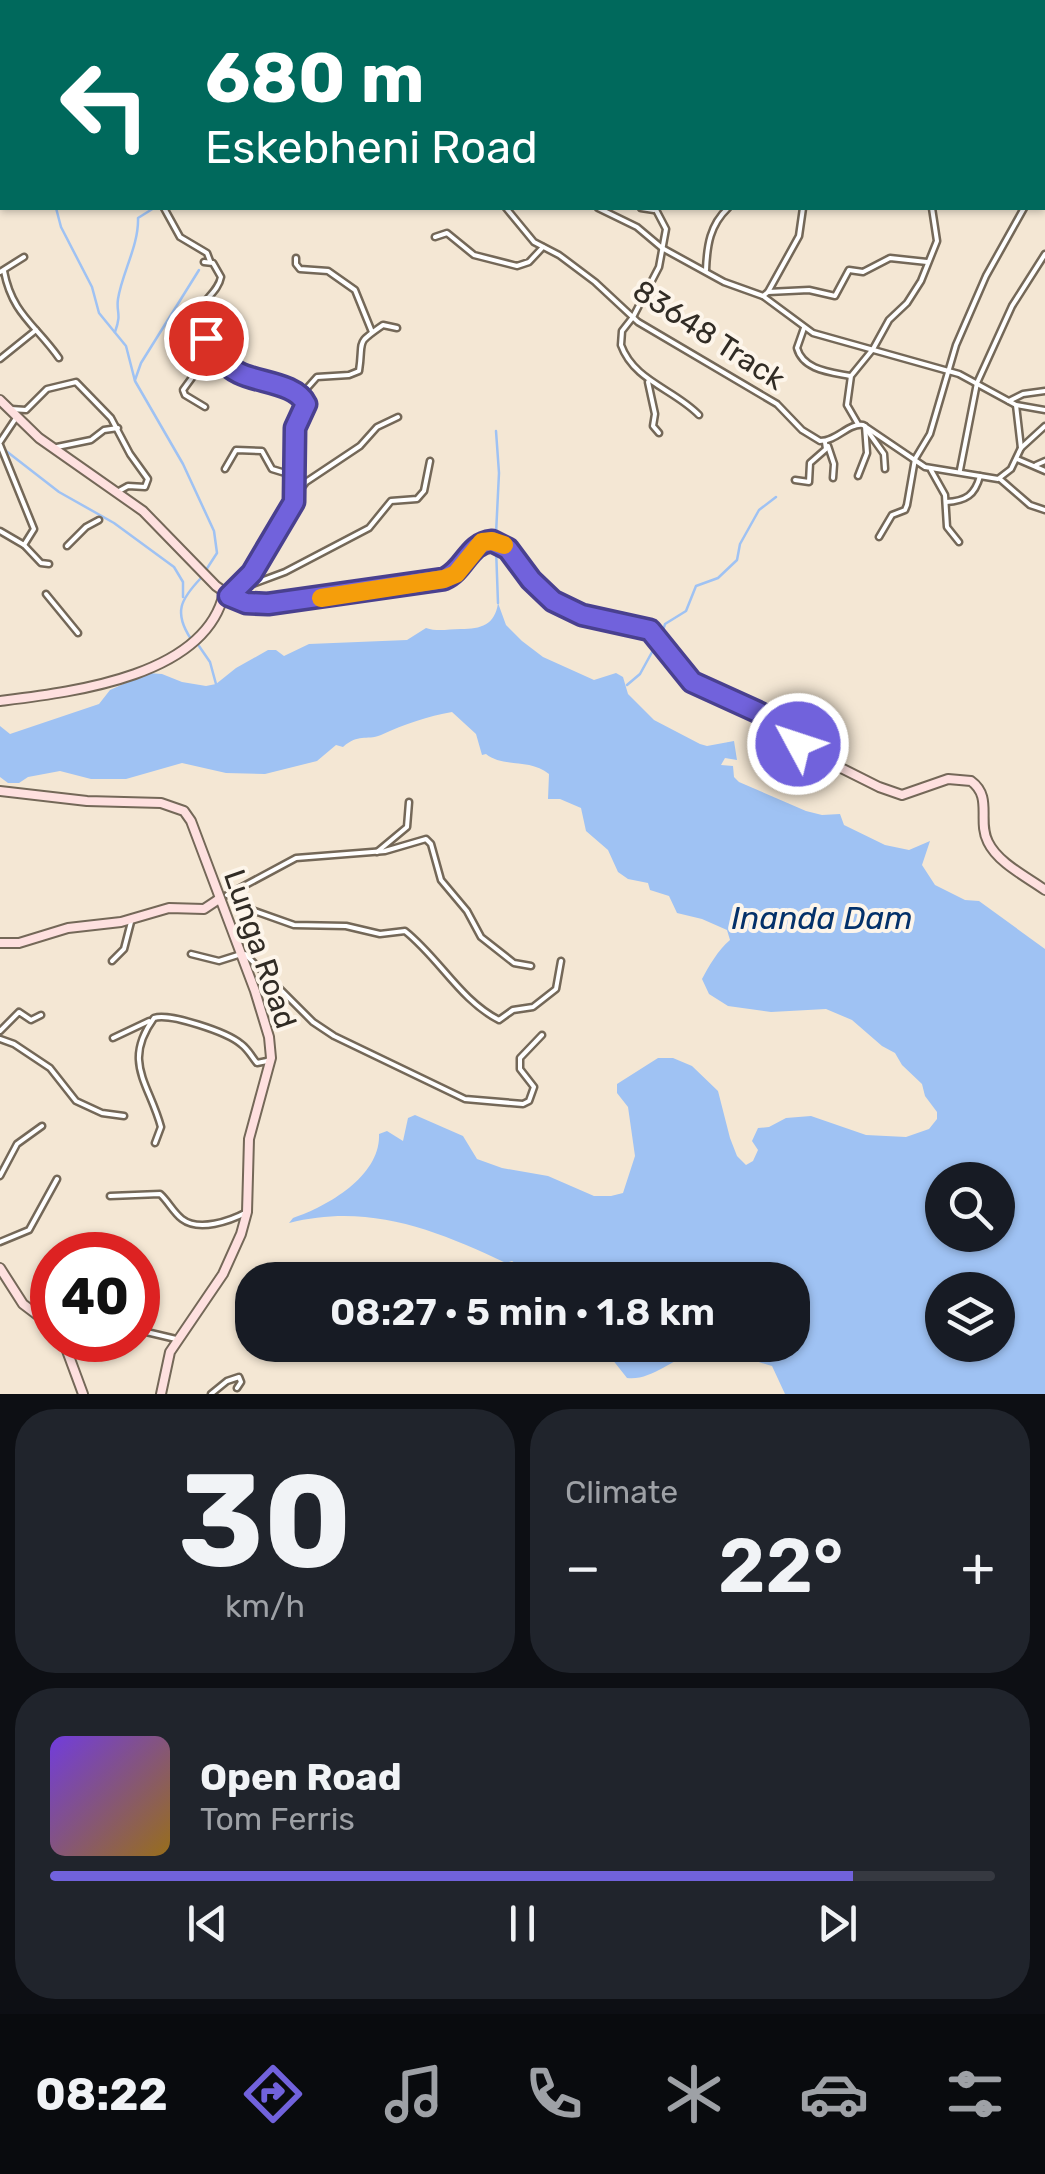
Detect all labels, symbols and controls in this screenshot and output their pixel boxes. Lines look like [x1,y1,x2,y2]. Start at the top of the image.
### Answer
text: 680 m [205,37,425,120]
icon: left [40,40,170,170]
text: Eskebheni Road [205,121,538,174]
street label: 83648 Track [626,272,792,398]
pin [164,296,249,381]
icon: arrive [179,311,234,366]
position arrow [746,692,850,796]
street label: Lunga Road [216,865,304,1033]
water label: Inanda Dam [731,899,913,937]
map controls [925,1162,1015,1362]
button: search [925,1162,1015,1252]
speed limit sign: 40 [30,1232,160,1362]
button: layers [925,1272,1015,1362]
text: 08:27 · 5 min · 1.8 km [330,1289,715,1335]
text: 30 [178,1444,352,1599]
text: Climate [565,1473,678,1511]
text: 22° [718,1522,843,1611]
text: − [565,1535,601,1600]
text: + [961,1535,995,1600]
text: km/h [225,1587,305,1625]
text: Open Road [200,1754,402,1800]
text: Tom Ferris [200,1800,355,1838]
icon: previous [180,1896,235,1951]
icon: pause [495,1896,550,1951]
icon: next [810,1896,865,1951]
icon: directions [238,2059,308,2129]
icon: music [379,2059,449,2129]
icon: phone [519,2059,589,2129]
icon: climate [659,2059,729,2129]
icon: car [799,2059,869,2129]
icon: filters [940,2059,1010,2129]
text: 08:22 [35,2068,168,2121]

